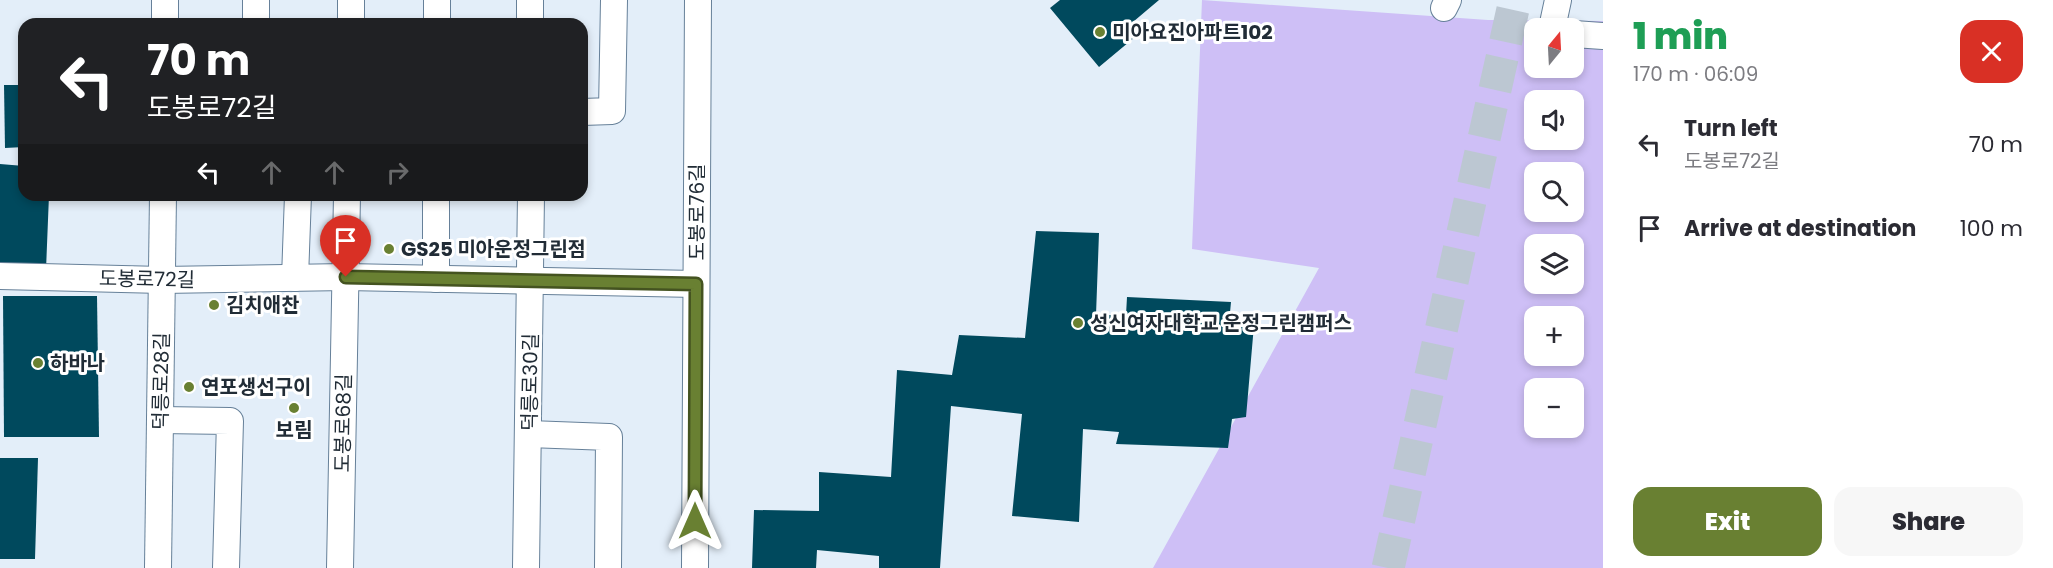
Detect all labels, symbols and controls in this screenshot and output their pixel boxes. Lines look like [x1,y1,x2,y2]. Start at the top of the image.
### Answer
text: 1 min [1633,11,1728,62]
place label: 미아요진아파트102 [1112,18,1273,46]
north arrow [1524,18,1584,78]
map controls [1524,18,1584,438]
button: close [1960,20,2023,83]
marker: 미아요진아파트102 [1093,25,1107,39]
text: 70 m [147,31,250,90]
icon: left [48,42,126,120]
text: 170 m · 06:09 [1633,60,1758,88]
text: 도봉로72길 [147,89,277,126]
button: sound [1524,90,1584,150]
text: Turn left [1684,113,1778,144]
icon: left [1633,128,1666,161]
text: 70 m [1969,129,2023,160]
text: 도봉로72길 [1684,147,1780,175]
icon: left [192,156,225,189]
icon: ahead [255,156,288,189]
icon: ahead [318,156,351,189]
icon: right [381,156,414,189]
button: search [1524,162,1584,222]
street label: 도봉로76길 [683,163,711,261]
icon: arrive [1633,212,1666,245]
text: Arrive at destination [1684,213,1916,244]
text: 100 m [1960,213,2023,244]
pin [320,215,371,277]
icon: arrive [329,224,362,257]
button: layers [1524,234,1584,294]
place label: GS25 미아운정그린점 [401,235,586,263]
marker: GS25 미아운정그린점 [382,242,396,256]
street label: 도봉로72길 [99,264,195,294]
place label: 김치애찬 [226,291,300,319]
marker: 김치애찬 [207,298,221,312]
button: + [1524,306,1584,366]
place label: 성신여자대학교 운정그린캠퍼스 [1090,309,1352,337]
marker: 성신여자대학교 운정그린캠퍼스 [1071,316,1085,330]
street label: 덕릉로28길 [146,332,176,430]
street label: 덕릉로30길 [515,333,545,431]
place label: 하바나 [50,349,105,377]
marker: 하바나 [31,356,45,370]
place label: 연포생선구이 [201,373,311,401]
street label: 도봉로68길 [328,373,358,473]
button: − [1524,378,1584,438]
marker: 연포생선구이 [182,380,196,394]
marker: 보림 [287,401,301,415]
place label: 보림 [276,416,312,444]
button: Exit [1633,487,1822,556]
button: Share [1834,487,2023,556]
position arrow [663,489,727,553]

